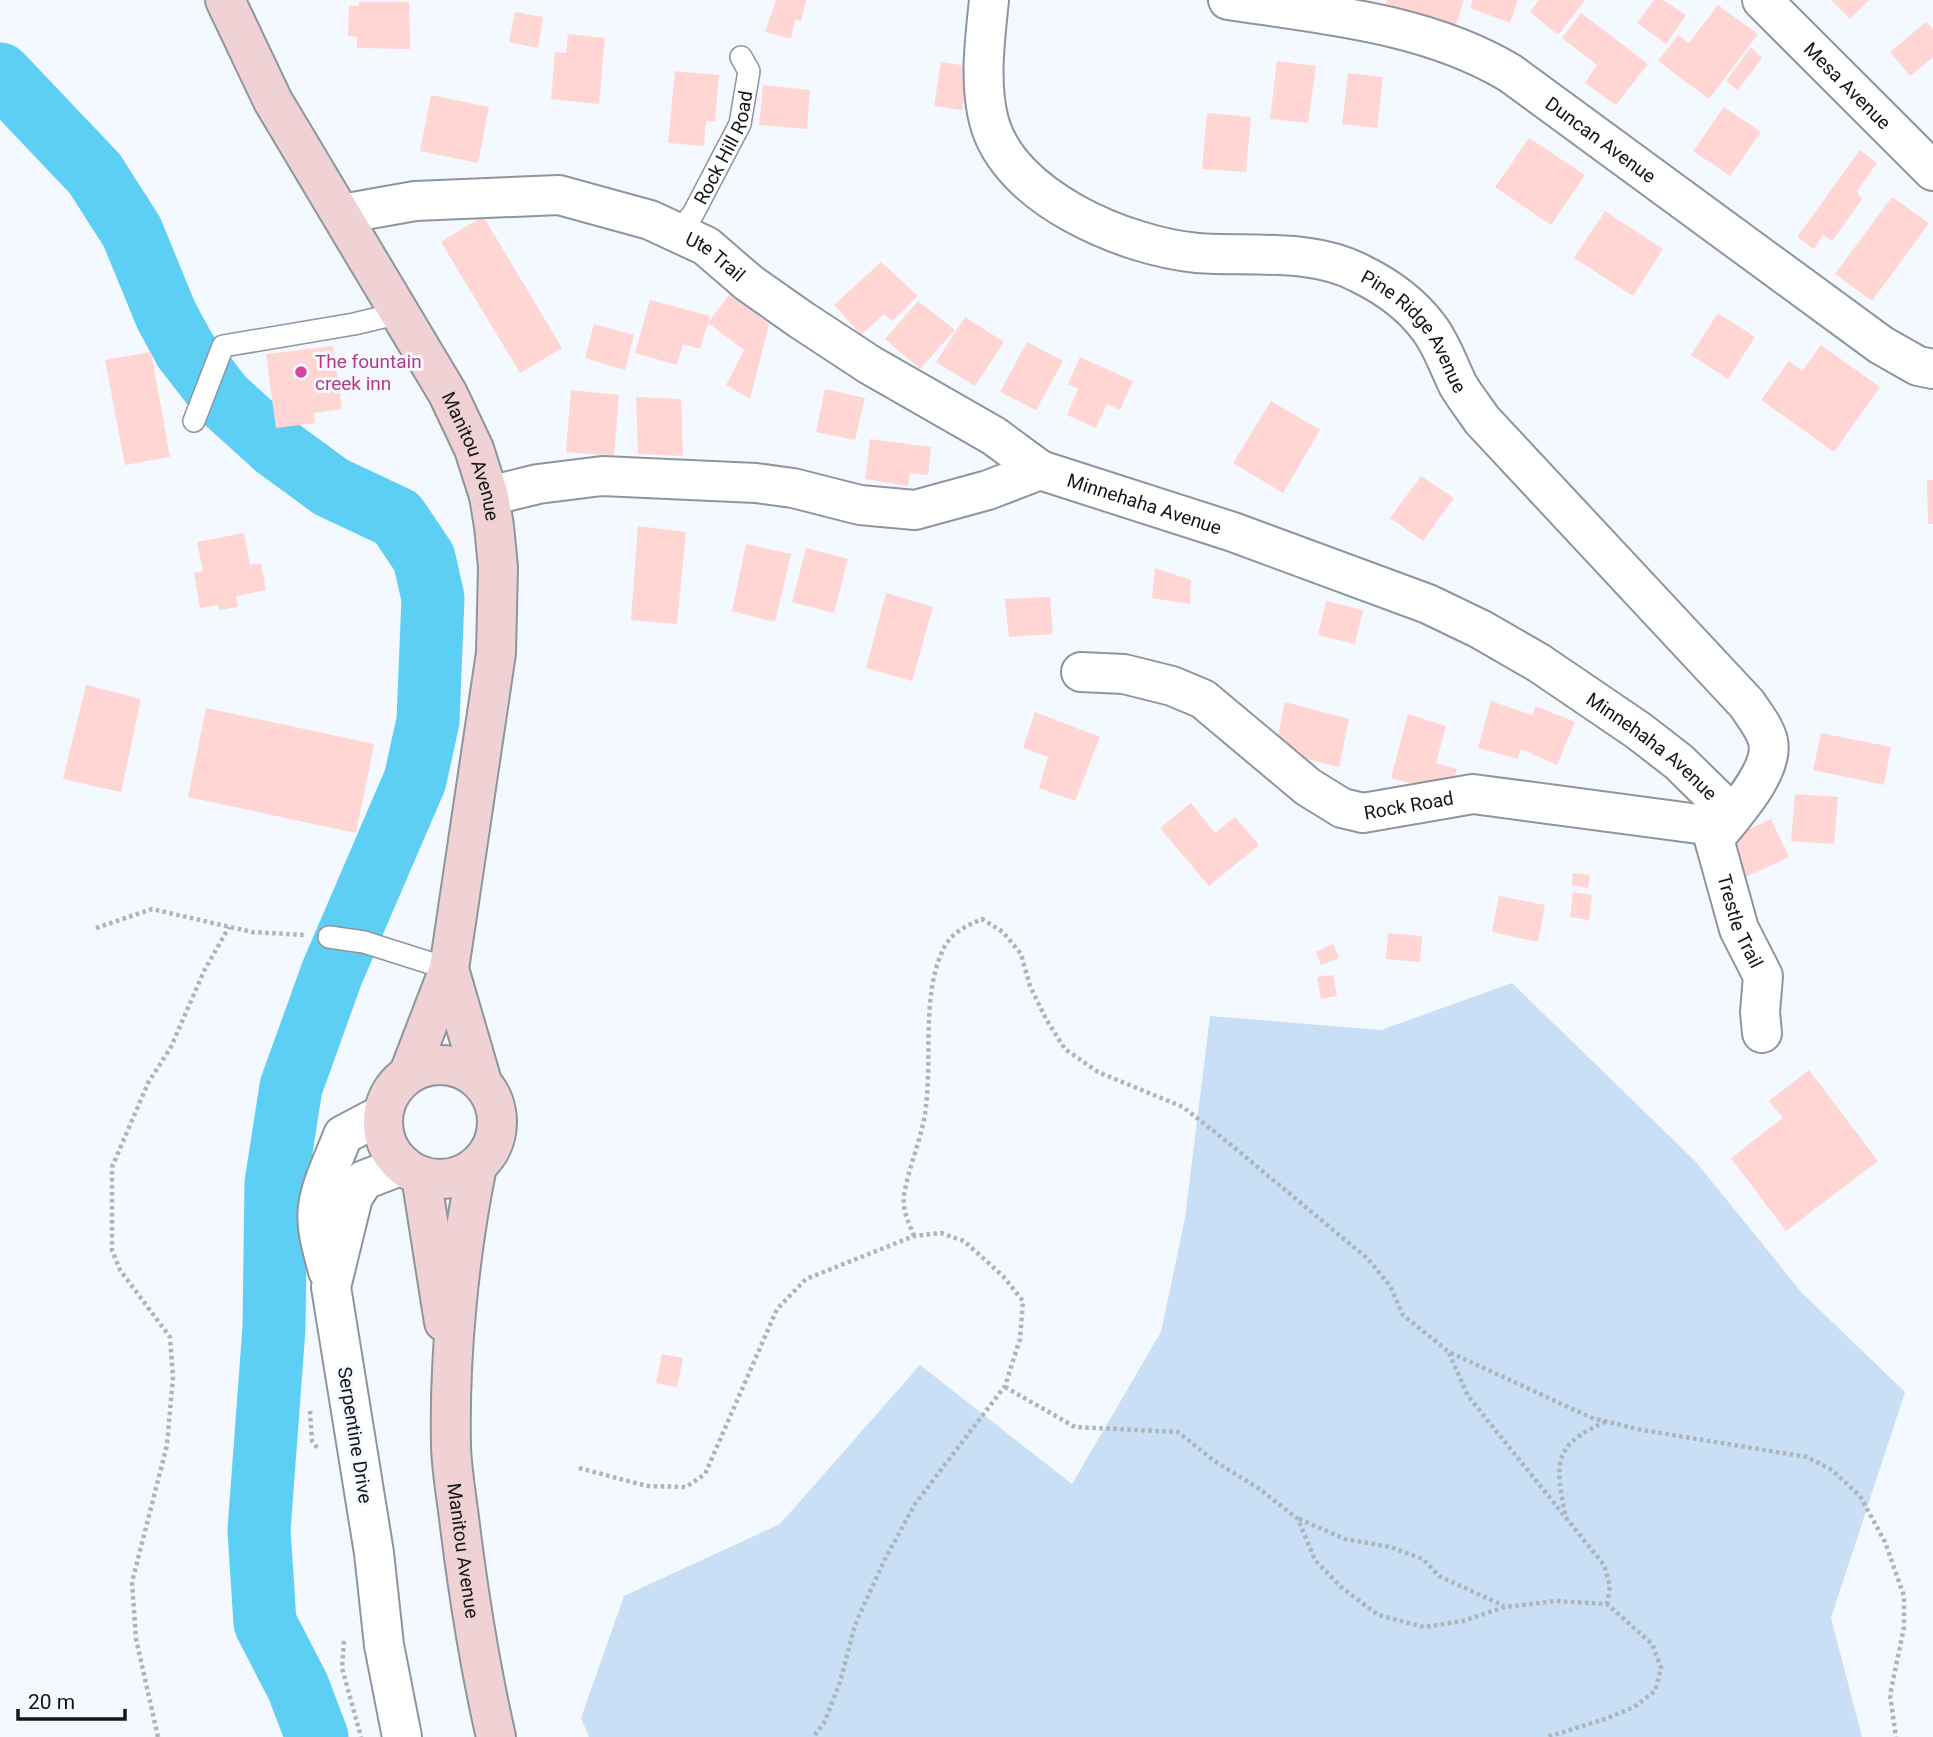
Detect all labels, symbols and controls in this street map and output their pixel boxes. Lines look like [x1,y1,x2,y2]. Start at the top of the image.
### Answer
street label: Mesa Avenue [1799,37,1896,134]
street label: Rock Hill Road [689,89,757,208]
street label: Duncan Avenue [1541,92,1661,188]
street label: Ute Trail [682,227,750,286]
street label: Pine Ridge Avenue [1357,265,1471,397]
place label: The fountain creek inn [315,350,422,395]
marker: The fountain creek inn [293,364,309,380]
street label: Manitou Avenue [437,388,504,522]
street label: Minnehaha Avenue [1064,468,1225,539]
street label: Minnehaha Avenue [1582,687,1722,805]
street label: Rock Road [1362,786,1455,824]
street label: Trestle Trail [1713,872,1768,972]
street label: Serpentine Drive [333,1365,377,1505]
street label: Manitou Avenue [443,1481,484,1620]
scale bar [18,1678,124,1722]
text: 20 m [28,1690,75,1714]

